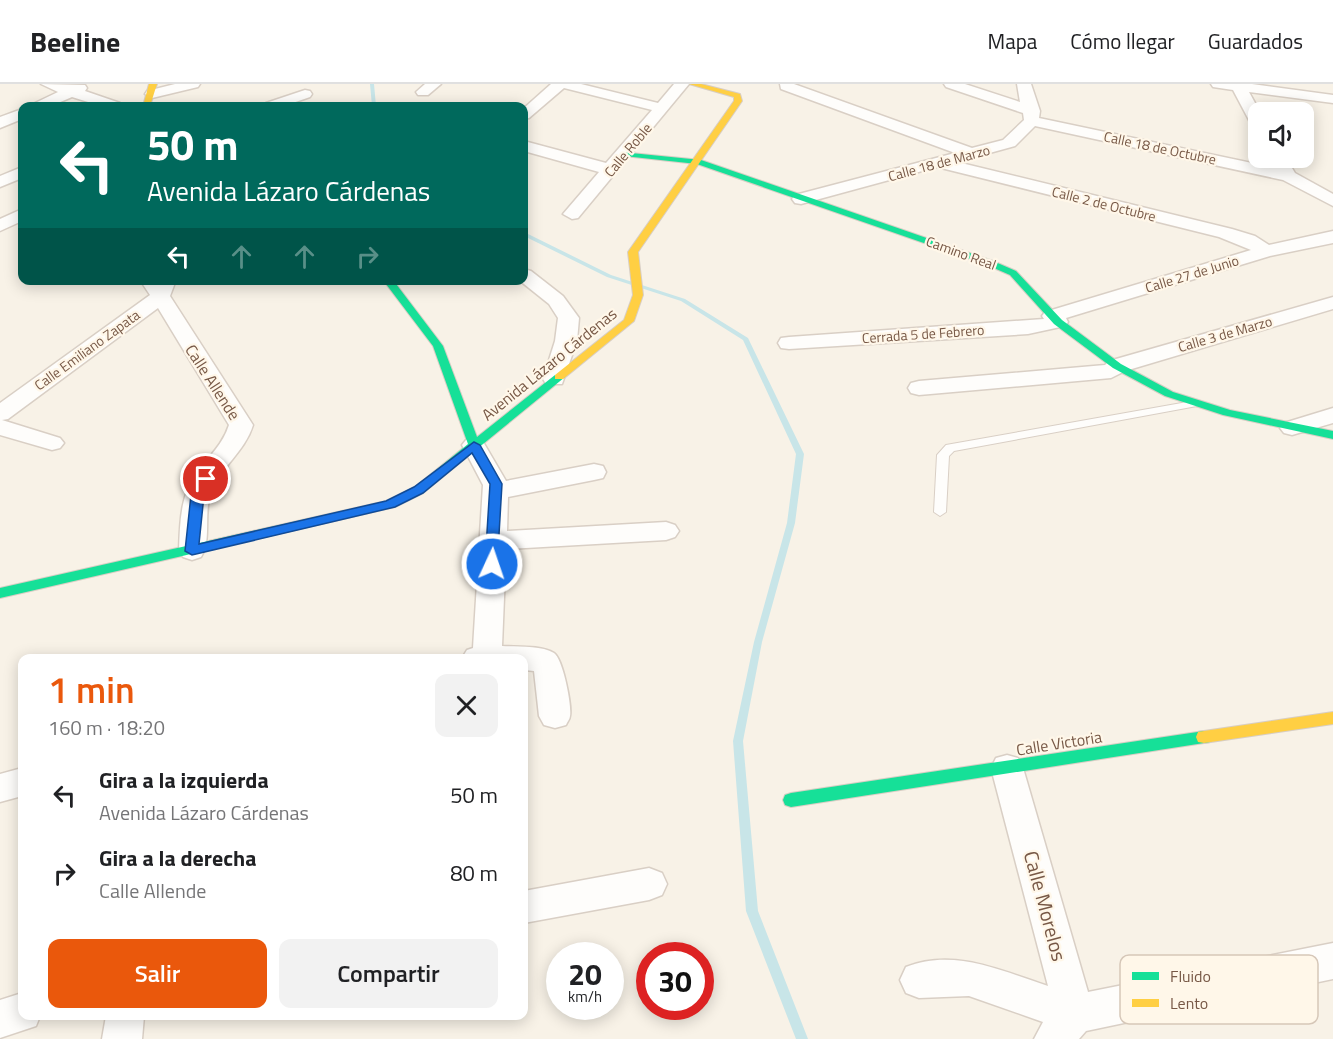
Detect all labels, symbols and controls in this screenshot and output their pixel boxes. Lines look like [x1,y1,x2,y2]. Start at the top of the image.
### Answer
text: Beeline [30,20,120,63]
text: Mapa [988,25,1037,57]
text: Cómo llegar [1070,25,1175,57]
text: Guardados [1208,25,1303,57]
map controls [1248,102,1314,168]
button: sound [1248,102,1314,168]
text: 50 m [147,112,239,176]
street label: Calle Roble [599,118,656,181]
street label: Calle 18 de Octubre [1102,125,1218,170]
icon: left [48,126,126,204]
street label: Calle 18 de Marzo [885,139,992,186]
text: Avenida Lázaro Cárdenas [147,170,430,211]
street label: Calle 2 de Octubre [1050,180,1158,227]
street label: Camino Real [923,230,999,275]
icon: left [162,240,195,273]
icon: ahead [225,240,258,273]
icon: ahead [288,240,321,273]
icon: right [351,240,384,273]
street label: Calle 27 de Junio [1142,249,1241,298]
street label: Avenida Lázaro Cárdenas [476,302,622,426]
street label: Calle Emiliano Zapata [30,304,144,395]
street label: Calle 3 de Marzo [1175,310,1274,357]
street label: Cerrada 5 de Febrero [861,319,985,348]
street label: Calle Allende [180,339,246,425]
pin [180,453,231,504]
icon: arrive [189,462,222,495]
position arrow [460,532,524,596]
text: 1 min [48,662,135,717]
button: close [435,674,498,737]
text: 160 m · 18:20 [48,712,165,743]
street label: Calle Victoria [1014,724,1104,762]
text: Gira a la izquierda [99,763,269,797]
text: 50 m [450,778,498,812]
icon: left [48,779,81,812]
text: Avenida Lázaro Cárdenas [99,797,309,828]
text: Gira a la derecha [99,841,256,875]
street label: Calle Morelos [1016,847,1075,965]
text: 80 m [450,856,498,890]
icon: right [48,857,81,890]
text: Calle Allende [99,875,206,906]
button: Salir [48,939,267,1008]
button: Compartir [279,939,498,1008]
speed limit sign: 30 [636,942,714,1020]
text: 20 [568,951,602,997]
legend [1120,955,1318,1024]
text: Fluido [1170,964,1211,988]
text: km/h [568,985,602,1008]
text: Lento [1170,991,1208,1015]

